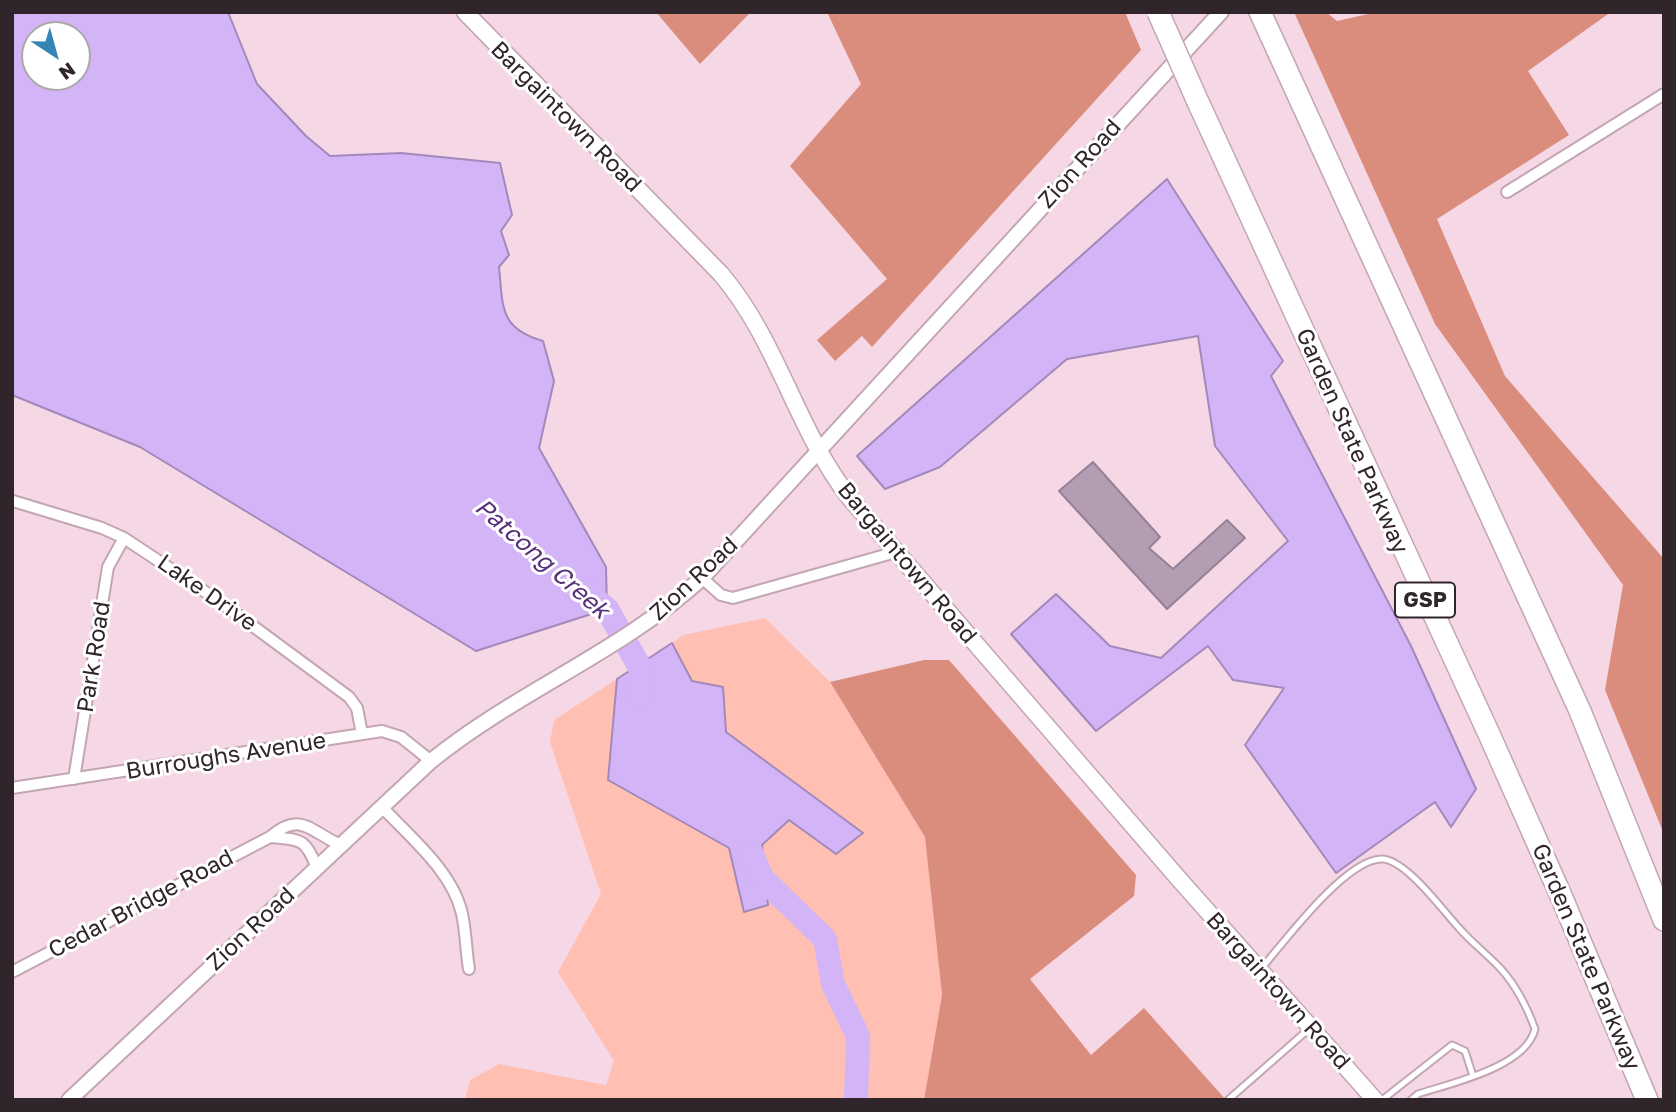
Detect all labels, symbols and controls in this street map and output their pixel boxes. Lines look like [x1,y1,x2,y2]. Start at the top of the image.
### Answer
north arrow [21,21,91,91]
street label: Bargaintown Road [485,36,647,198]
text: N [55,58,80,85]
street label: Zion Road [1033,114,1127,214]
street label: Garden State Parkway [1290,324,1414,558]
street label: Bargaintown Road [832,477,982,649]
water label: Patcong Creek [469,493,615,625]
street label: Zion Road [644,531,744,627]
street label: Lake Drive [152,549,262,637]
road number: GSP [1395,582,1455,618]
street label: Park Road [72,600,116,714]
street label: Burroughs Avenue [124,727,328,785]
street label: Garden State Parkway [1526,840,1646,1074]
street label: Cedar Bridge Road [44,844,238,964]
street label: Zion Road [201,881,301,977]
street label: Bargaintown Road [1200,907,1356,1075]

